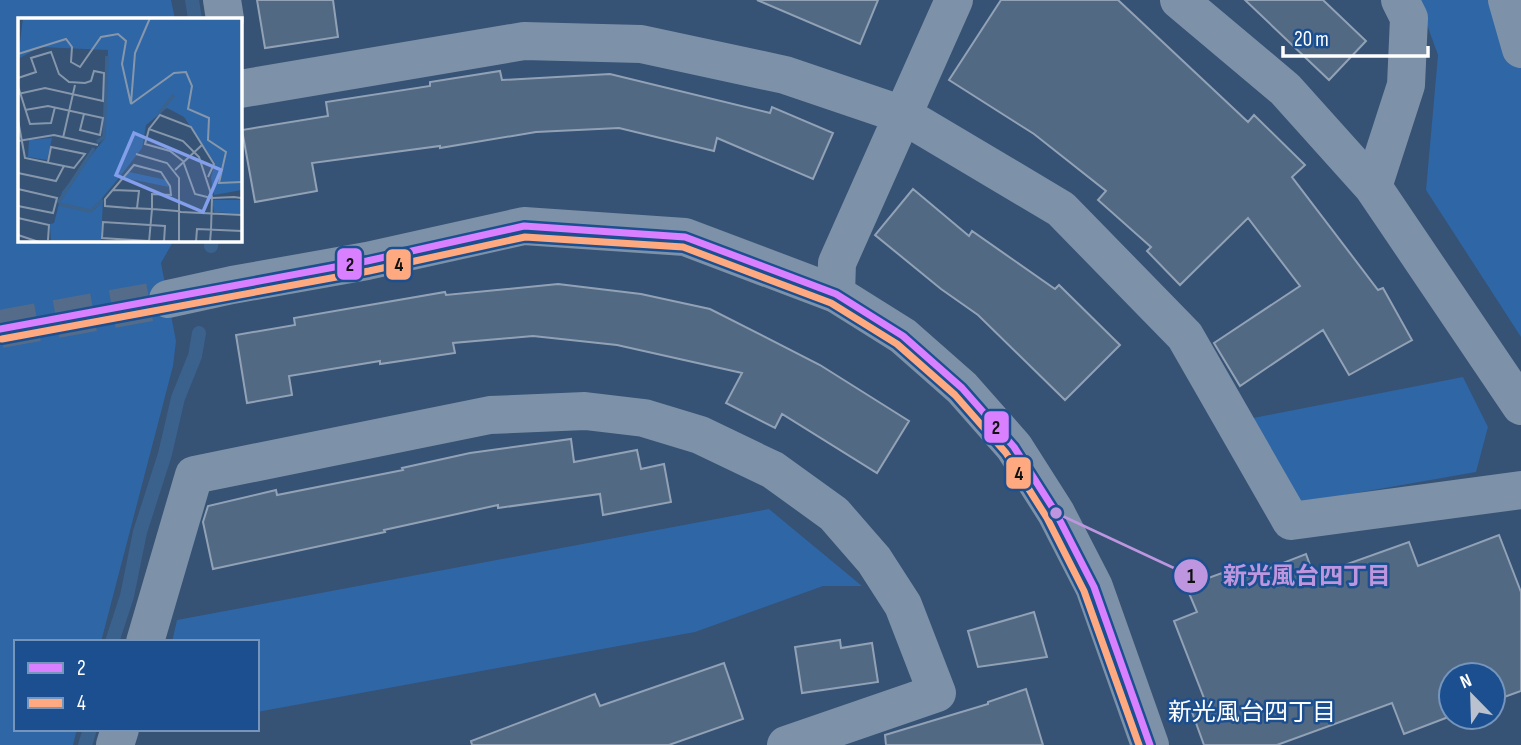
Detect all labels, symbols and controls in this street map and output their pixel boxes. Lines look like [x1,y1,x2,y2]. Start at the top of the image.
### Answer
scale bar [1283,14,1428,58]
inset map [18,18,242,242]
text: 20 m [1294,27,1329,52]
line badge: 2 [336,247,363,281]
line badge: 4 [385,248,412,281]
text: 2 [346,254,354,277]
text: 4 [395,254,404,277]
line badge: 2 [983,410,1010,444]
text: 2 [992,417,1000,440]
line badge: 4 [1005,456,1032,490]
text: 4 [1015,463,1024,486]
callout: 新光風台四丁目 [1174,553,1405,598]
text: 新光風台四丁目 [1223,562,1391,591]
text: 1 [1187,564,1195,589]
legend [14,640,259,731]
text: 2 [77,656,86,681]
north arrow [1437,661,1507,731]
text: N [1457,669,1475,694]
text: 4 [77,691,86,716]
district label: 新光風台四丁目 [1168,698,1336,727]

